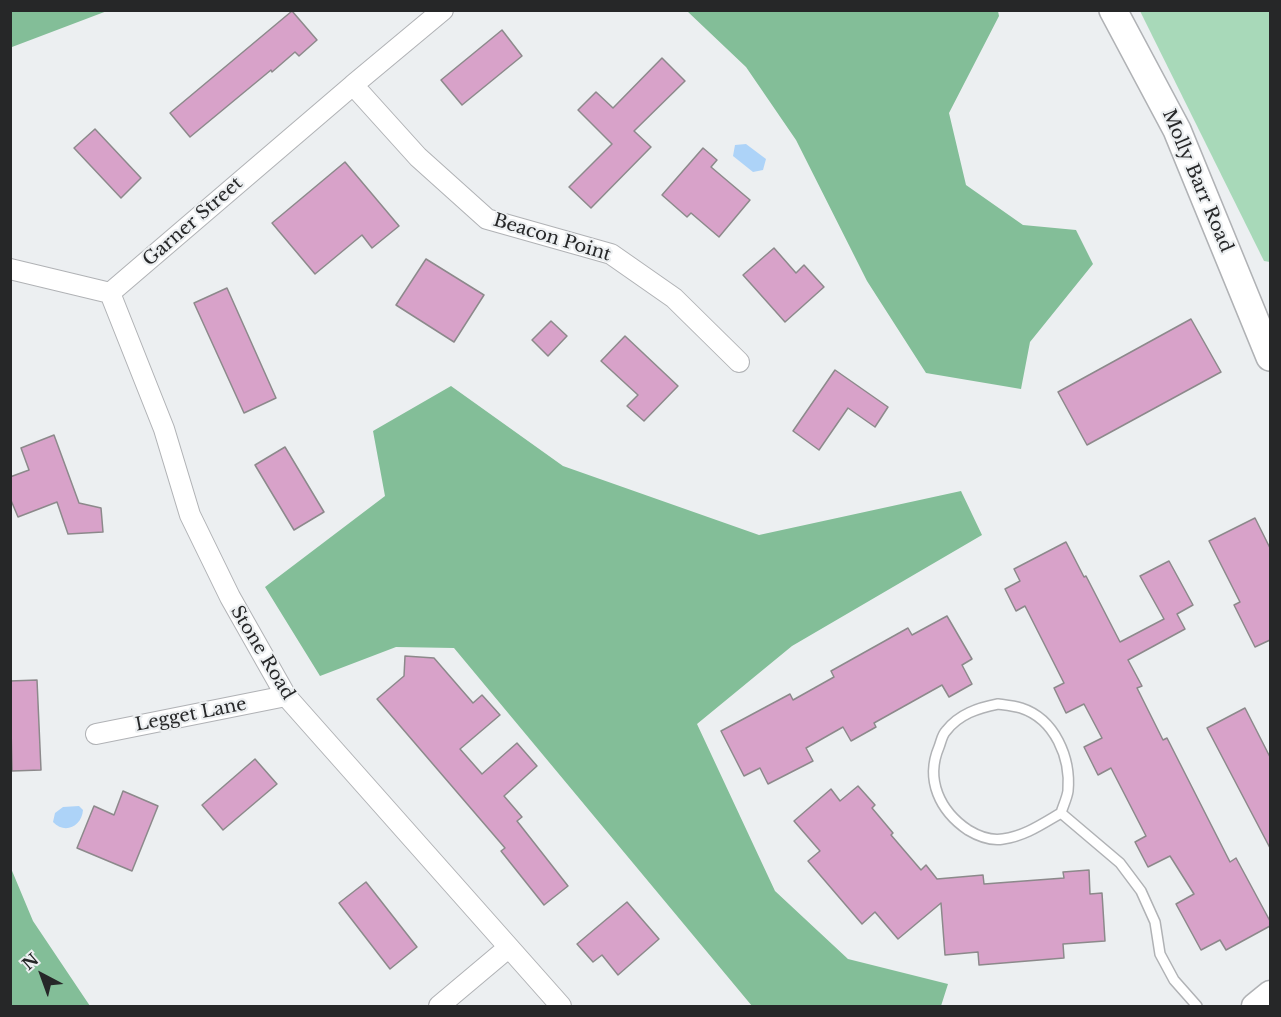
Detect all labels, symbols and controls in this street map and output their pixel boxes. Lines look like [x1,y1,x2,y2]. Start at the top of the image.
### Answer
street label: Molly Barr Road [1157,106,1237,256]
street label: Garner Street [139,173,247,271]
street label: Beacon Point [490,210,614,266]
street label: Stone Road [225,602,299,704]
street label: Legget Lane [134,694,248,736]
north arrow [12,945,72,1005]
text: N [18,949,42,974]

